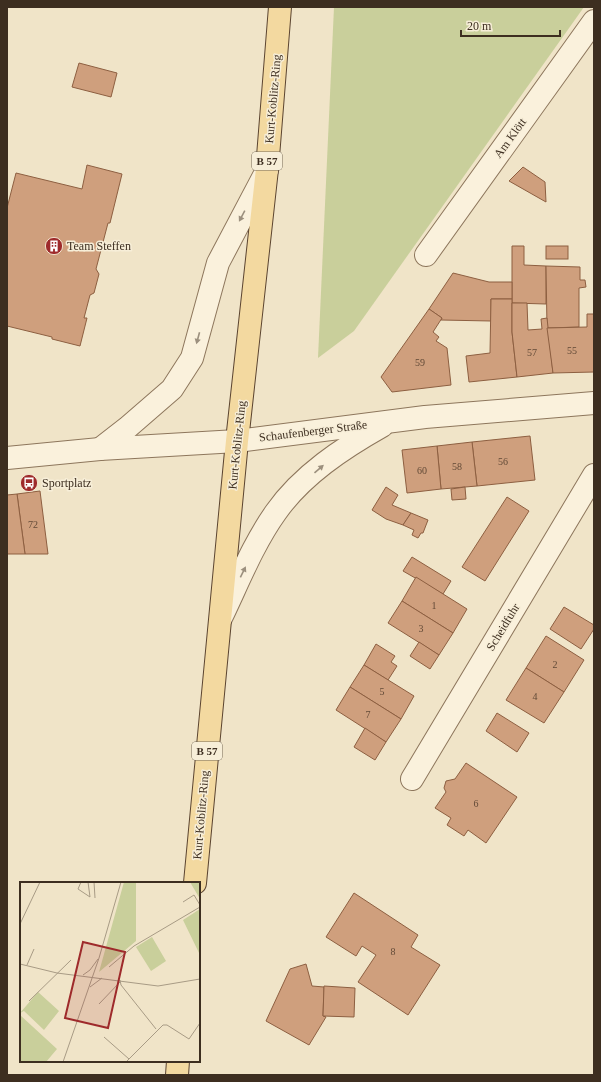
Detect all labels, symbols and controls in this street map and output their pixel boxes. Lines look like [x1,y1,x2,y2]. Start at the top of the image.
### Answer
scale bar [461,12,560,38]
text: 20 m [467,19,492,33]
street label: Kurt-Koblitz-Ring [262,54,284,144]
street label: Am Klött [491,115,529,161]
road number: B 57 [252,152,282,170]
one-way arrow [239,210,245,222]
building icon: Team Steffen [44,236,64,256]
place label: Team Steffen [67,239,131,253]
one-way arrow [195,332,201,344]
house number: 55 [567,345,577,356]
house number: 57 [527,347,537,358]
house number: 59 [415,357,425,368]
street label: Kurt-Koblitz-Ring [225,400,249,490]
street label: Schaufenberger Straße [258,417,368,445]
house number: 56 [498,456,508,467]
house number: 58 [452,461,462,472]
one-way arrow [313,464,324,473]
house number: 60 [417,465,427,476]
bus stop icon: Sportplatz [19,473,39,493]
place label: Sportplatz [42,476,91,490]
house number: 72 [28,519,38,530]
one-way arrow [240,567,246,578]
house number: 1 [432,600,437,611]
street label: Scheidfuhr [483,601,523,653]
house number: 3 [419,623,424,634]
house number: 2 [553,659,558,670]
house number: 5 [380,686,385,697]
house number: 4 [533,691,538,702]
house number: 7 [366,709,371,720]
road number: B 57 [192,742,222,760]
street label: Kurt-Koblitz-Ring [190,770,212,860]
house number: 6 [474,798,479,809]
inset map [20,882,200,1062]
house number: 8 [391,946,396,957]

